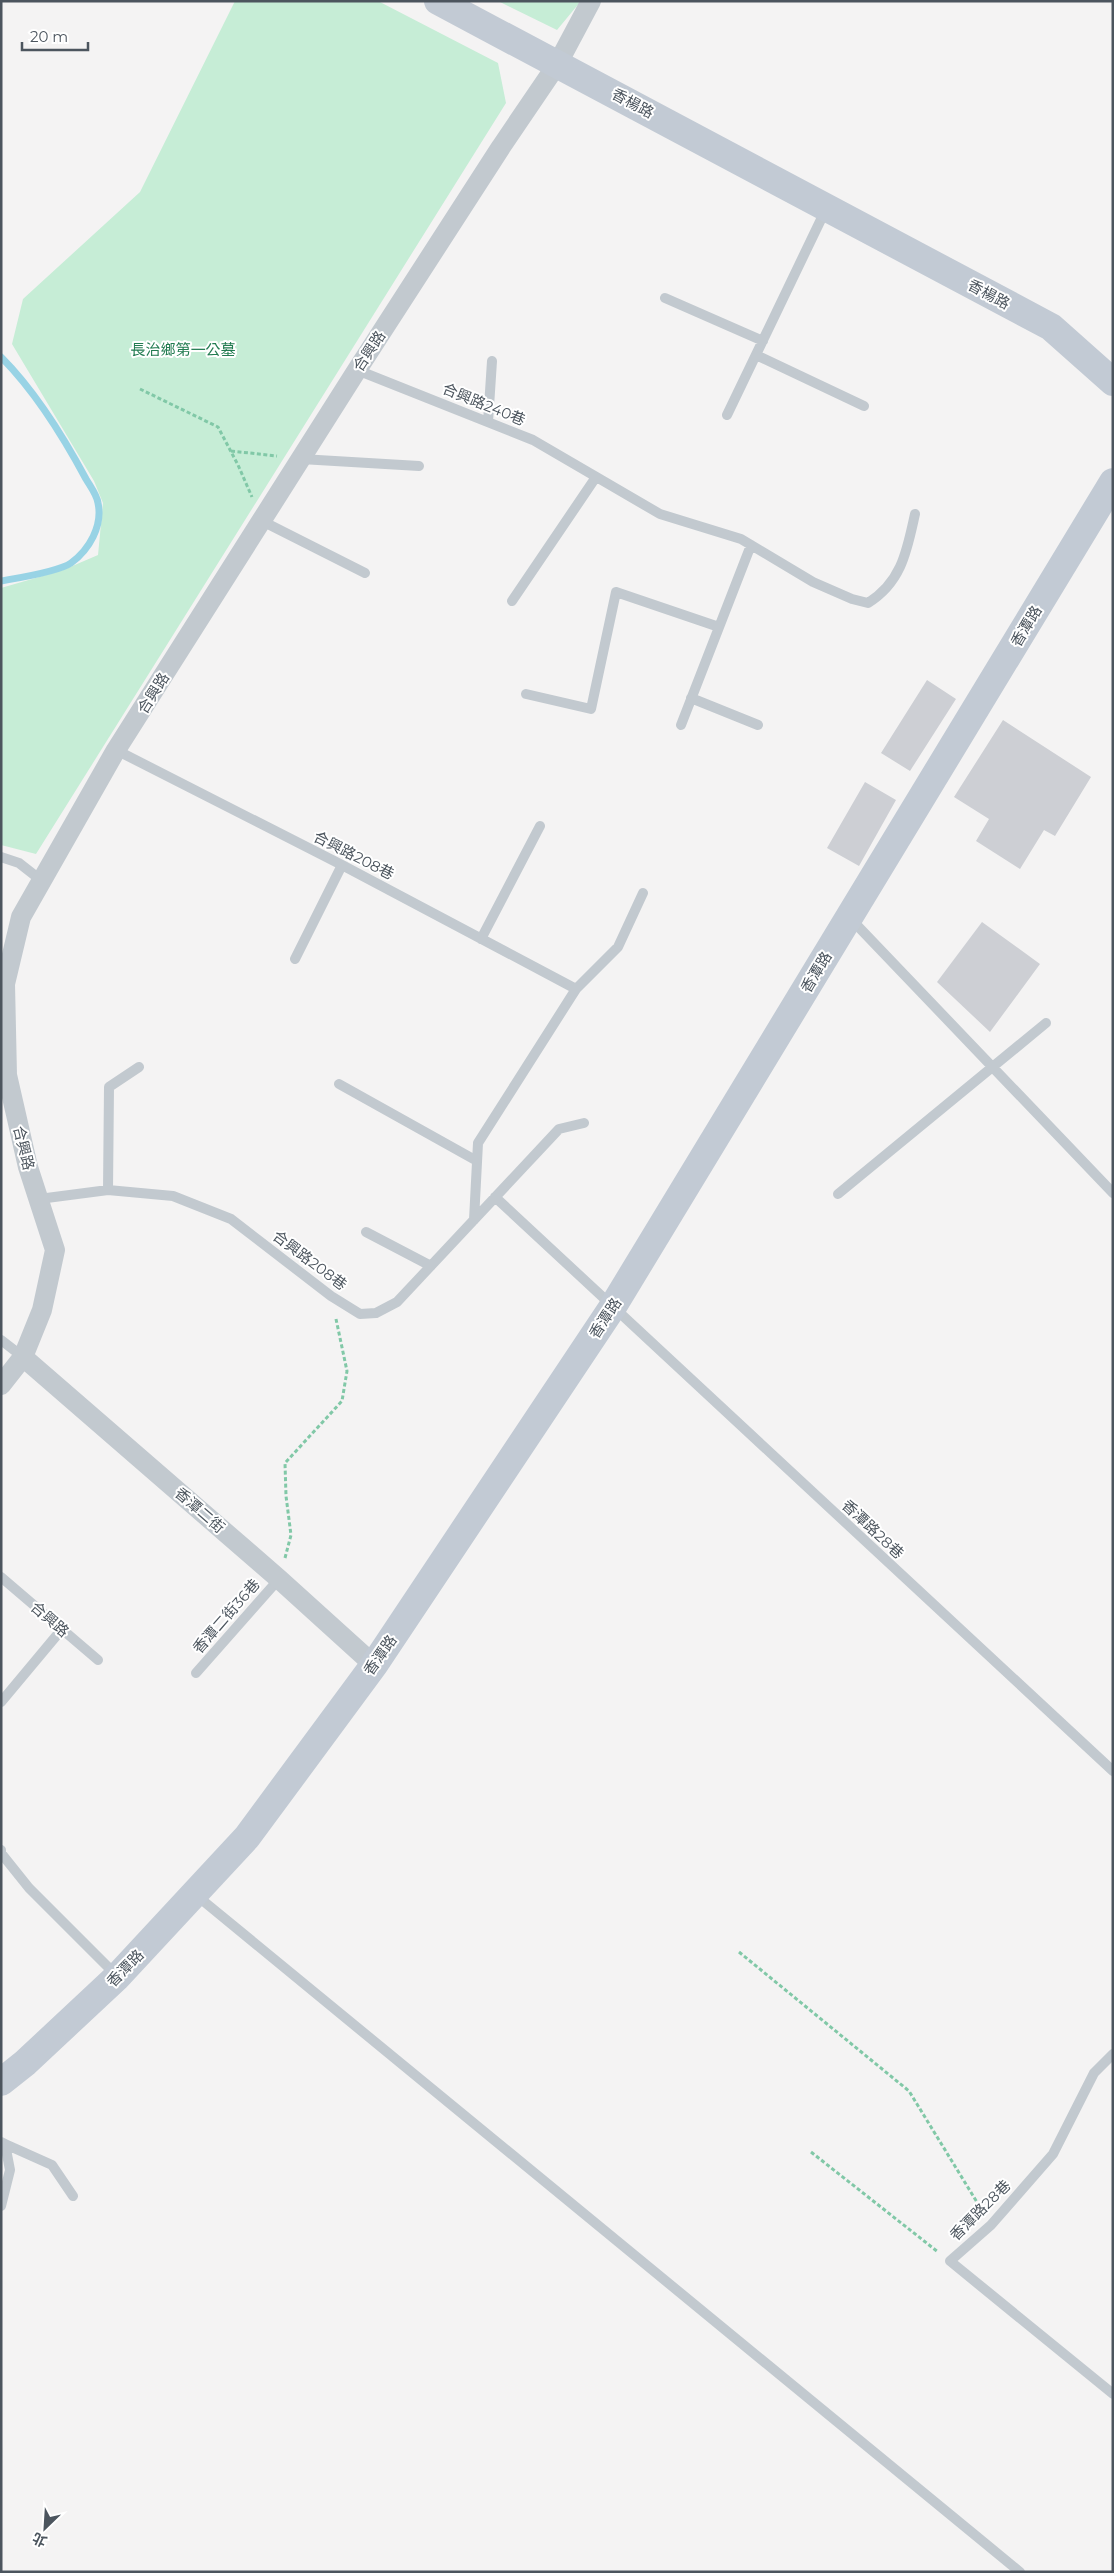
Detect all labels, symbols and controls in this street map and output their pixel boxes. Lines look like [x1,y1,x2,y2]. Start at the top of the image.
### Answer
scale bar [22,20,89,52]
text: 20 m [30,27,68,46]
street label: 香楊路 [609,84,657,122]
street label: 香楊路 [965,275,1013,313]
street label: 合興路 [349,327,389,375]
park label: 長治鄉第一公墓 [130,340,236,359]
street label: 合興路240巷 [440,379,528,429]
street label: 香潭路 [1006,602,1046,650]
street label: 合興路 [133,669,173,717]
street label: 合興路208巷 [310,827,398,883]
street label: 香潭路 [796,948,836,996]
street label: 合興路 [9,1124,39,1172]
street label: 合興路208巷 [269,1226,351,1294]
street label: 香潭路 [585,1294,625,1342]
street label: 香潭二街 [171,1483,229,1537]
street label: 香潭路28巷 [838,1495,908,1563]
street label: 香潭二街36巷 [188,1575,264,1657]
street label: 合興路 [27,1597,73,1641]
street label: 香潭路 [359,1631,401,1679]
street label: 香潭路 [103,1945,147,1991]
street label: 香潭路28巷 [946,2176,1014,2244]
north arrow [20,2503,70,2553]
text: 北 [29,2529,50,2551]

